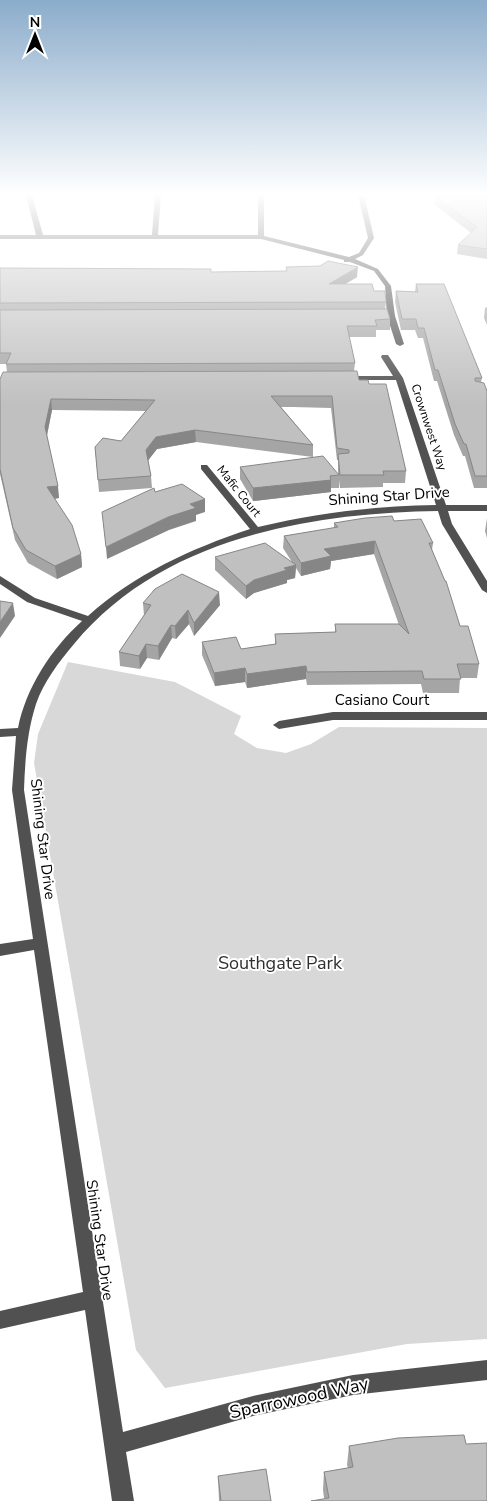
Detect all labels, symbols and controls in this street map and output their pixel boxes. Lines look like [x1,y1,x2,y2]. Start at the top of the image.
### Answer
north arrow [10,10,60,60]
text: N [30,13,40,32]
street label: Crownwest Way [407,382,451,473]
street label: Mafic Court [213,462,265,521]
street label: Shining Star Drive [328,482,450,510]
street label: Casiano Court [335,690,430,710]
street label: Shining Star Drive [26,777,60,901]
park label: Southgate Park [218,951,343,975]
street label: Shining Star Drive [82,1178,118,1302]
street label: Sparrowood Way [227,1371,371,1424]

